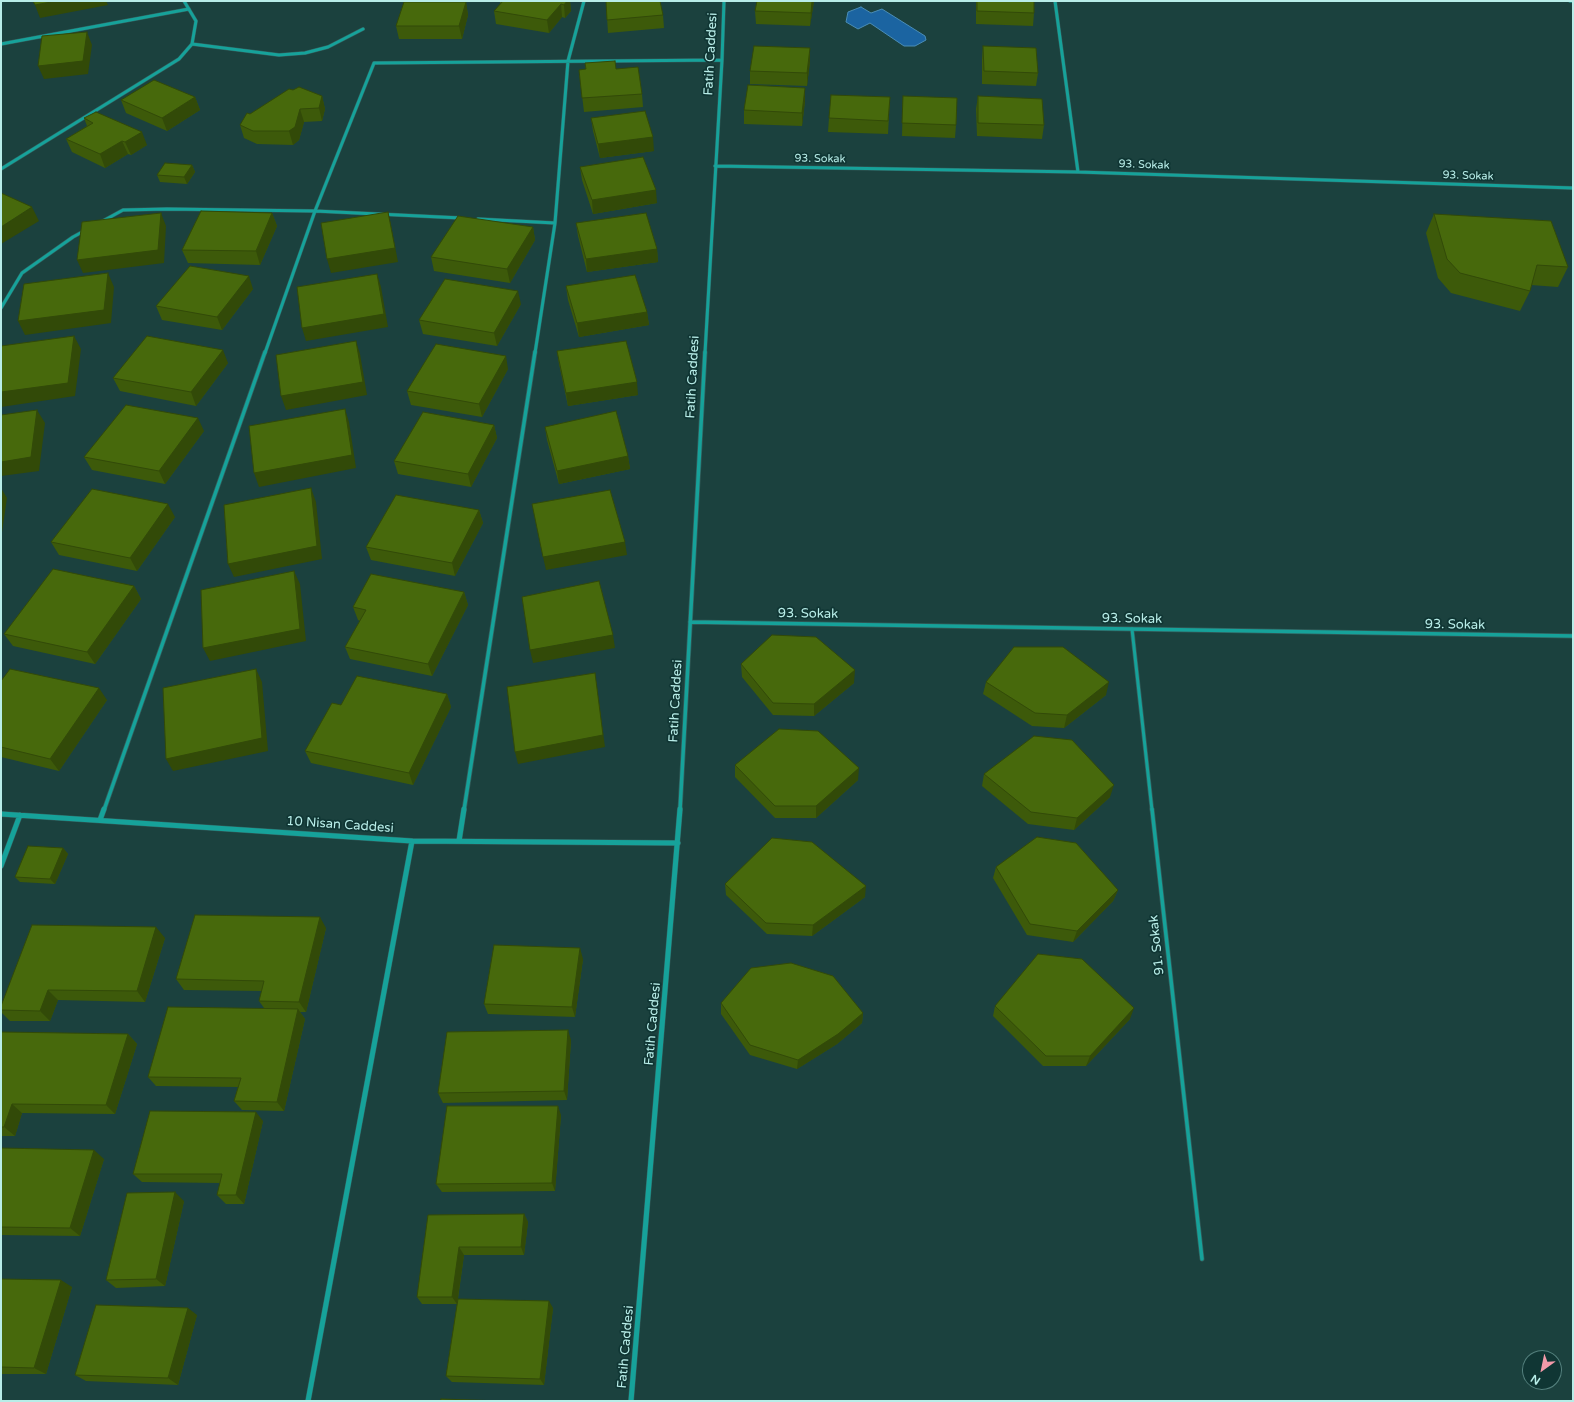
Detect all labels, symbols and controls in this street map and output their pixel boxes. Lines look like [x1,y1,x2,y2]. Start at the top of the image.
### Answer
street label: Fatih Caddesi [701,12,721,96]
street label: 93. Sokak [794,152,846,166]
street label: 93. Sokak [1118,158,1170,172]
street label: 93. Sokak [1442,169,1494,183]
street label: Fatih Caddesi [683,335,703,419]
street label: 93. Sokak [778,606,838,622]
street label: 93. Sokak [1102,611,1162,627]
street label: 93. Sokak [1425,617,1485,633]
street label: Fatih Caddesi [666,659,686,743]
street label: 10 Nisan Caddesi [286,813,394,837]
street label: 91. Sokak [1146,914,1168,976]
street label: Fatih Caddesi [642,982,664,1066]
street label: Fatih Caddesi [615,1305,637,1389]
north arrow [1522,1350,1562,1390]
text: N [1528,1372,1543,1388]

